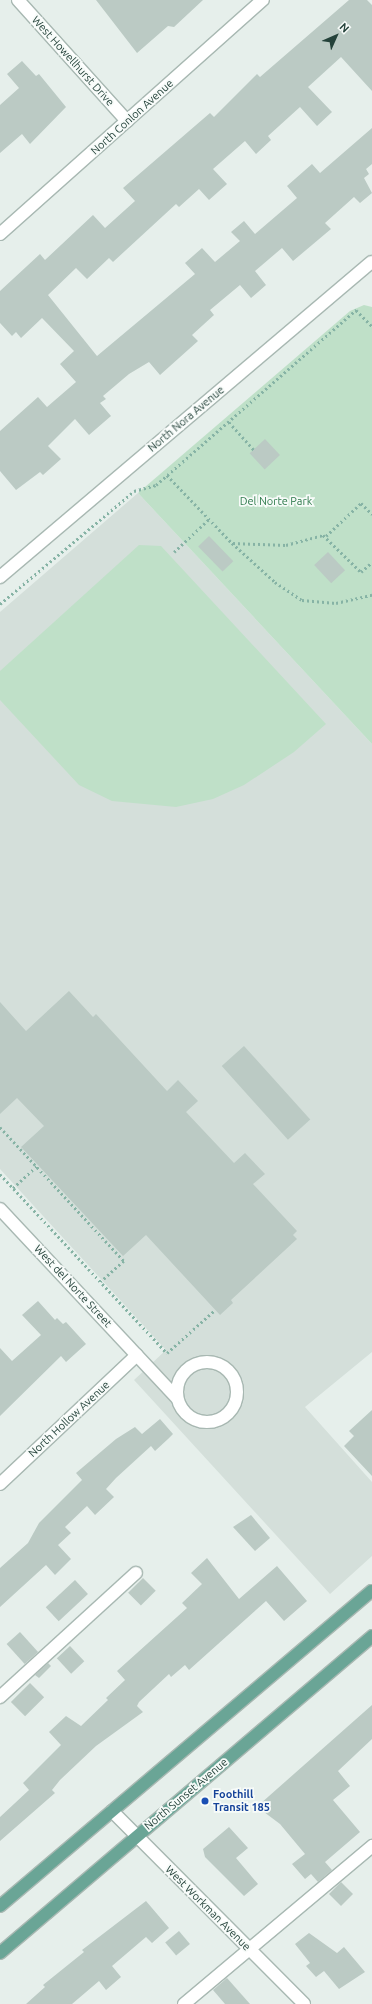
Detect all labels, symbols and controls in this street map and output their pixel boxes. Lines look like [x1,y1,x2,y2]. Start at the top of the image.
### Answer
street label: West Howellhurst Drive [29,13,117,109]
north arrow [316,16,356,56]
text: N [337,20,352,35]
street label: North Conlon Avenue [88,77,176,157]
street label: North Nora Avenue [145,383,227,455]
park label: Del Norte Park [240,494,312,508]
street label: West del Norte Street [31,1242,115,1330]
street label: North Hollow Avenue [26,1378,112,1460]
street label: North Sunset Avenue [142,1755,230,1833]
place label: Foothill Transit 185 [213,1788,270,1814]
marker: Foothill Transit 185 [200,1796,210,1806]
street label: West Workman Avenue [163,1863,253,1953]

